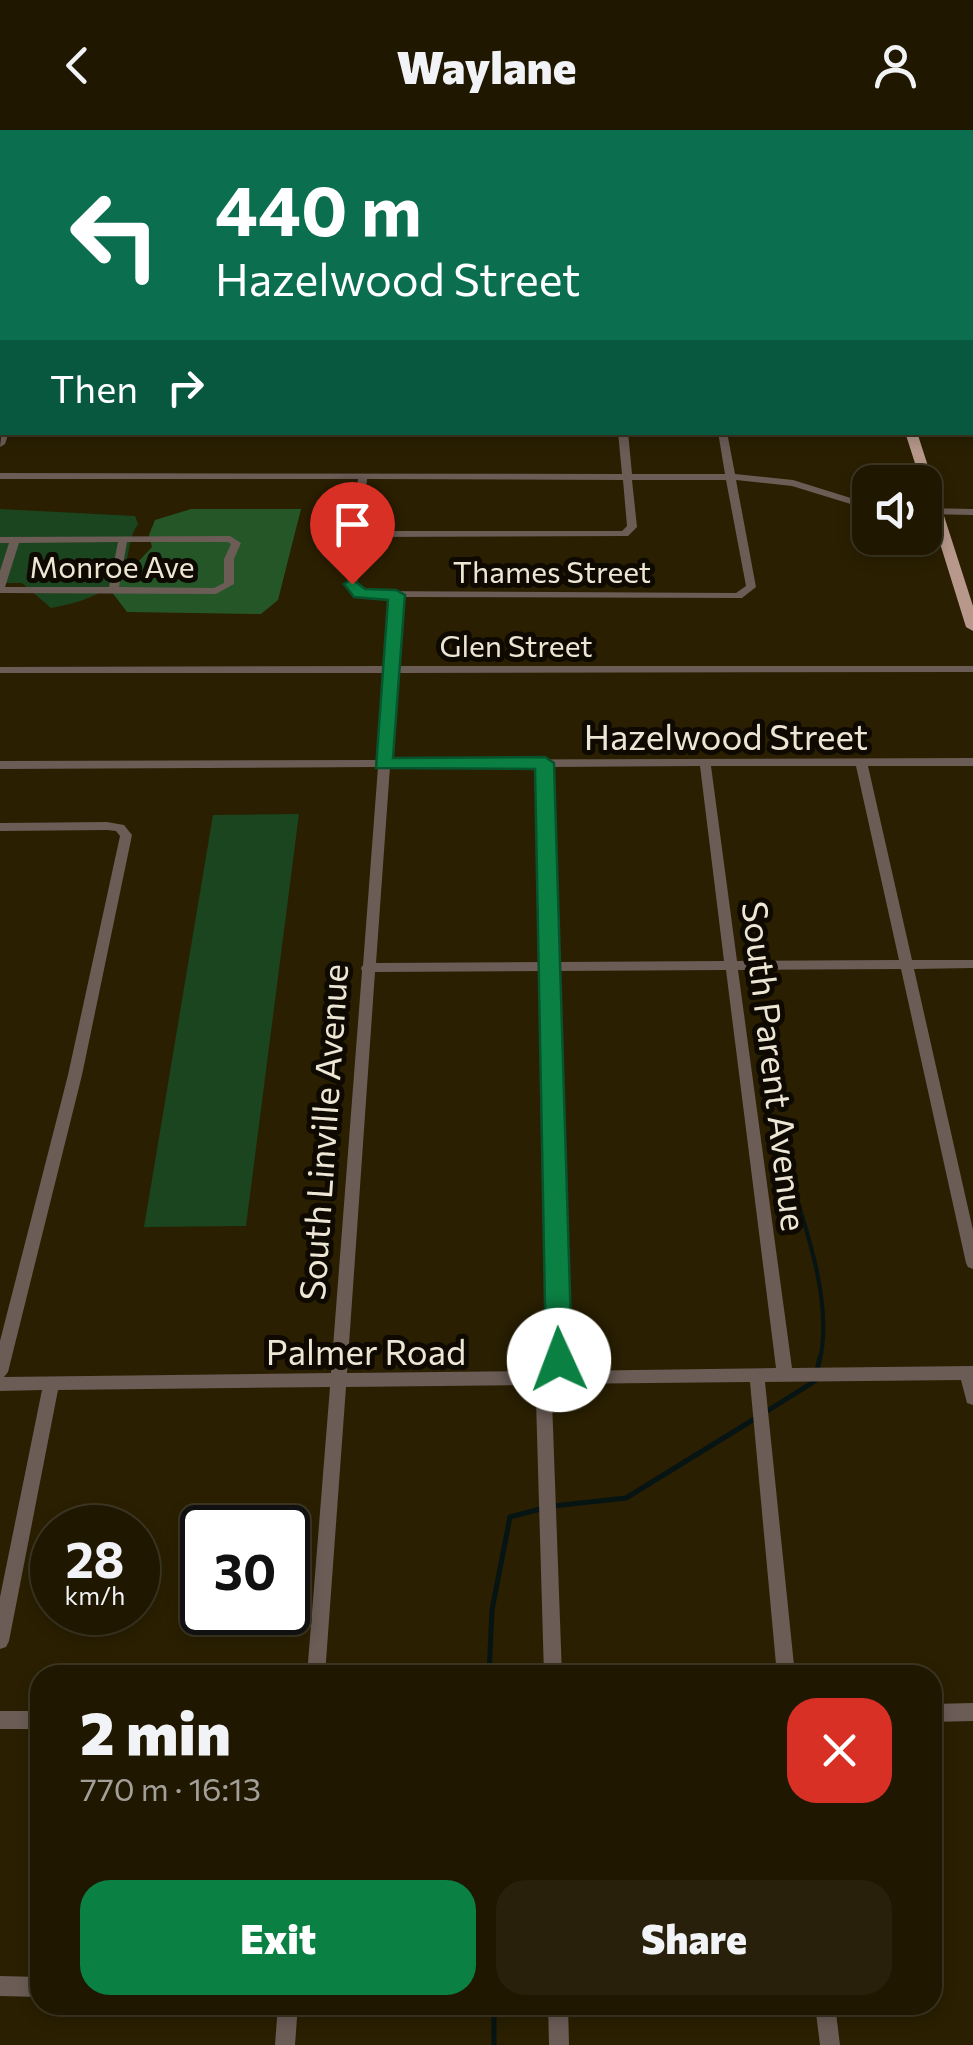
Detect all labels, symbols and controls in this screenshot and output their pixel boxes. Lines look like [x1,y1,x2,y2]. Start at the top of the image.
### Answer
icon: back [50,38,105,93]
text: Waylane [397,38,576,93]
icon: person [868,38,923,93]
text: 440 m [215,165,422,250]
icon: left [50,170,180,300]
text: Hazelwood Street [215,250,581,305]
icon: right [158,360,213,415]
text: Then [50,364,138,411]
map controls [852,465,942,555]
button: sound [852,465,942,555]
pin [310,482,395,585]
icon: arrive [325,497,380,552]
street label: Monroe Ave [30,547,194,584]
street label: Thames Street [453,552,651,589]
street label: Glen Street [439,626,593,663]
street label: Hazelwood Street [584,714,868,757]
street label: South Parent Avenue [734,899,818,1233]
street label: South Linville Avenue [289,962,355,1302]
position arrow [507,1308,611,1412]
street label: Palmer Road [266,1329,466,1372]
speed limit sign: 30 [180,1505,310,1635]
text: 28 [65,1527,125,1588]
text: km/h [65,1580,125,1610]
text: 2 min [80,1694,231,1767]
button: close [787,1698,892,1803]
text: 770 m · 16:13 [80,1768,261,1808]
button: Exit [80,1880,476,1995]
button: Share [496,1880,892,1995]

